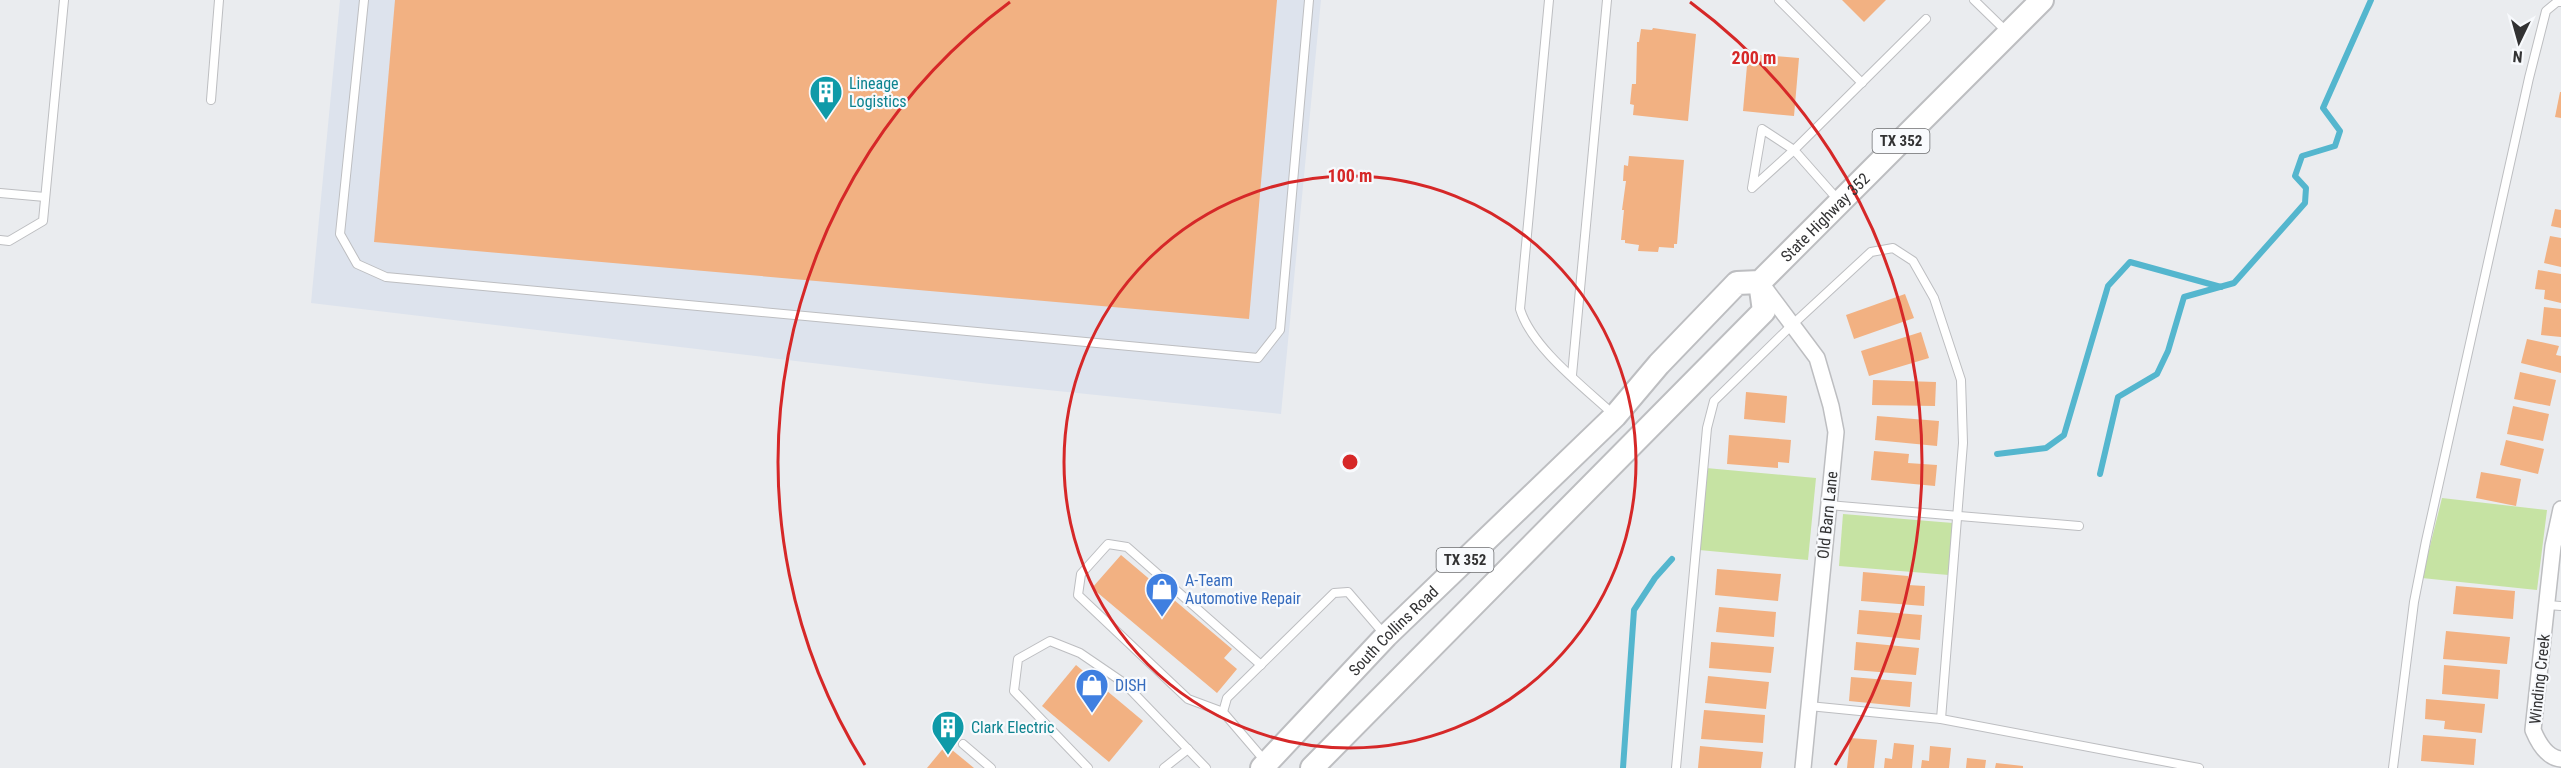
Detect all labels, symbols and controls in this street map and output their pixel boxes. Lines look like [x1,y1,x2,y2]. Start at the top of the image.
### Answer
north arrow [2489,12,2549,72]
text: 200 m [1732,47,1776,68]
text: N [2512,47,2523,66]
building icon: Lineage Logistics [808,74,844,121]
place label: Lineage Logistics [849,74,907,111]
road number: TX 352 [1872,129,1930,153]
text: 100 m [1328,165,1372,186]
street label: State Highway 352 [1777,169,1874,266]
centre of rings [1340,452,1360,472]
street label: Old Barn Lane [1813,470,1842,560]
road number: TX 352 [1436,548,1494,572]
shop icon: A-Team Automotive Repair [1144,571,1180,618]
place label: A-Team Automotive Repair [1185,571,1301,608]
street label: South Collins Road [1345,582,1442,680]
street label: Winding Creek [2525,632,2554,725]
shop icon: DISH [1074,667,1110,714]
place label: DISH [1115,676,1146,695]
building icon: Clark Electric [930,709,966,756]
place label: Clark Electric [971,718,1054,737]

